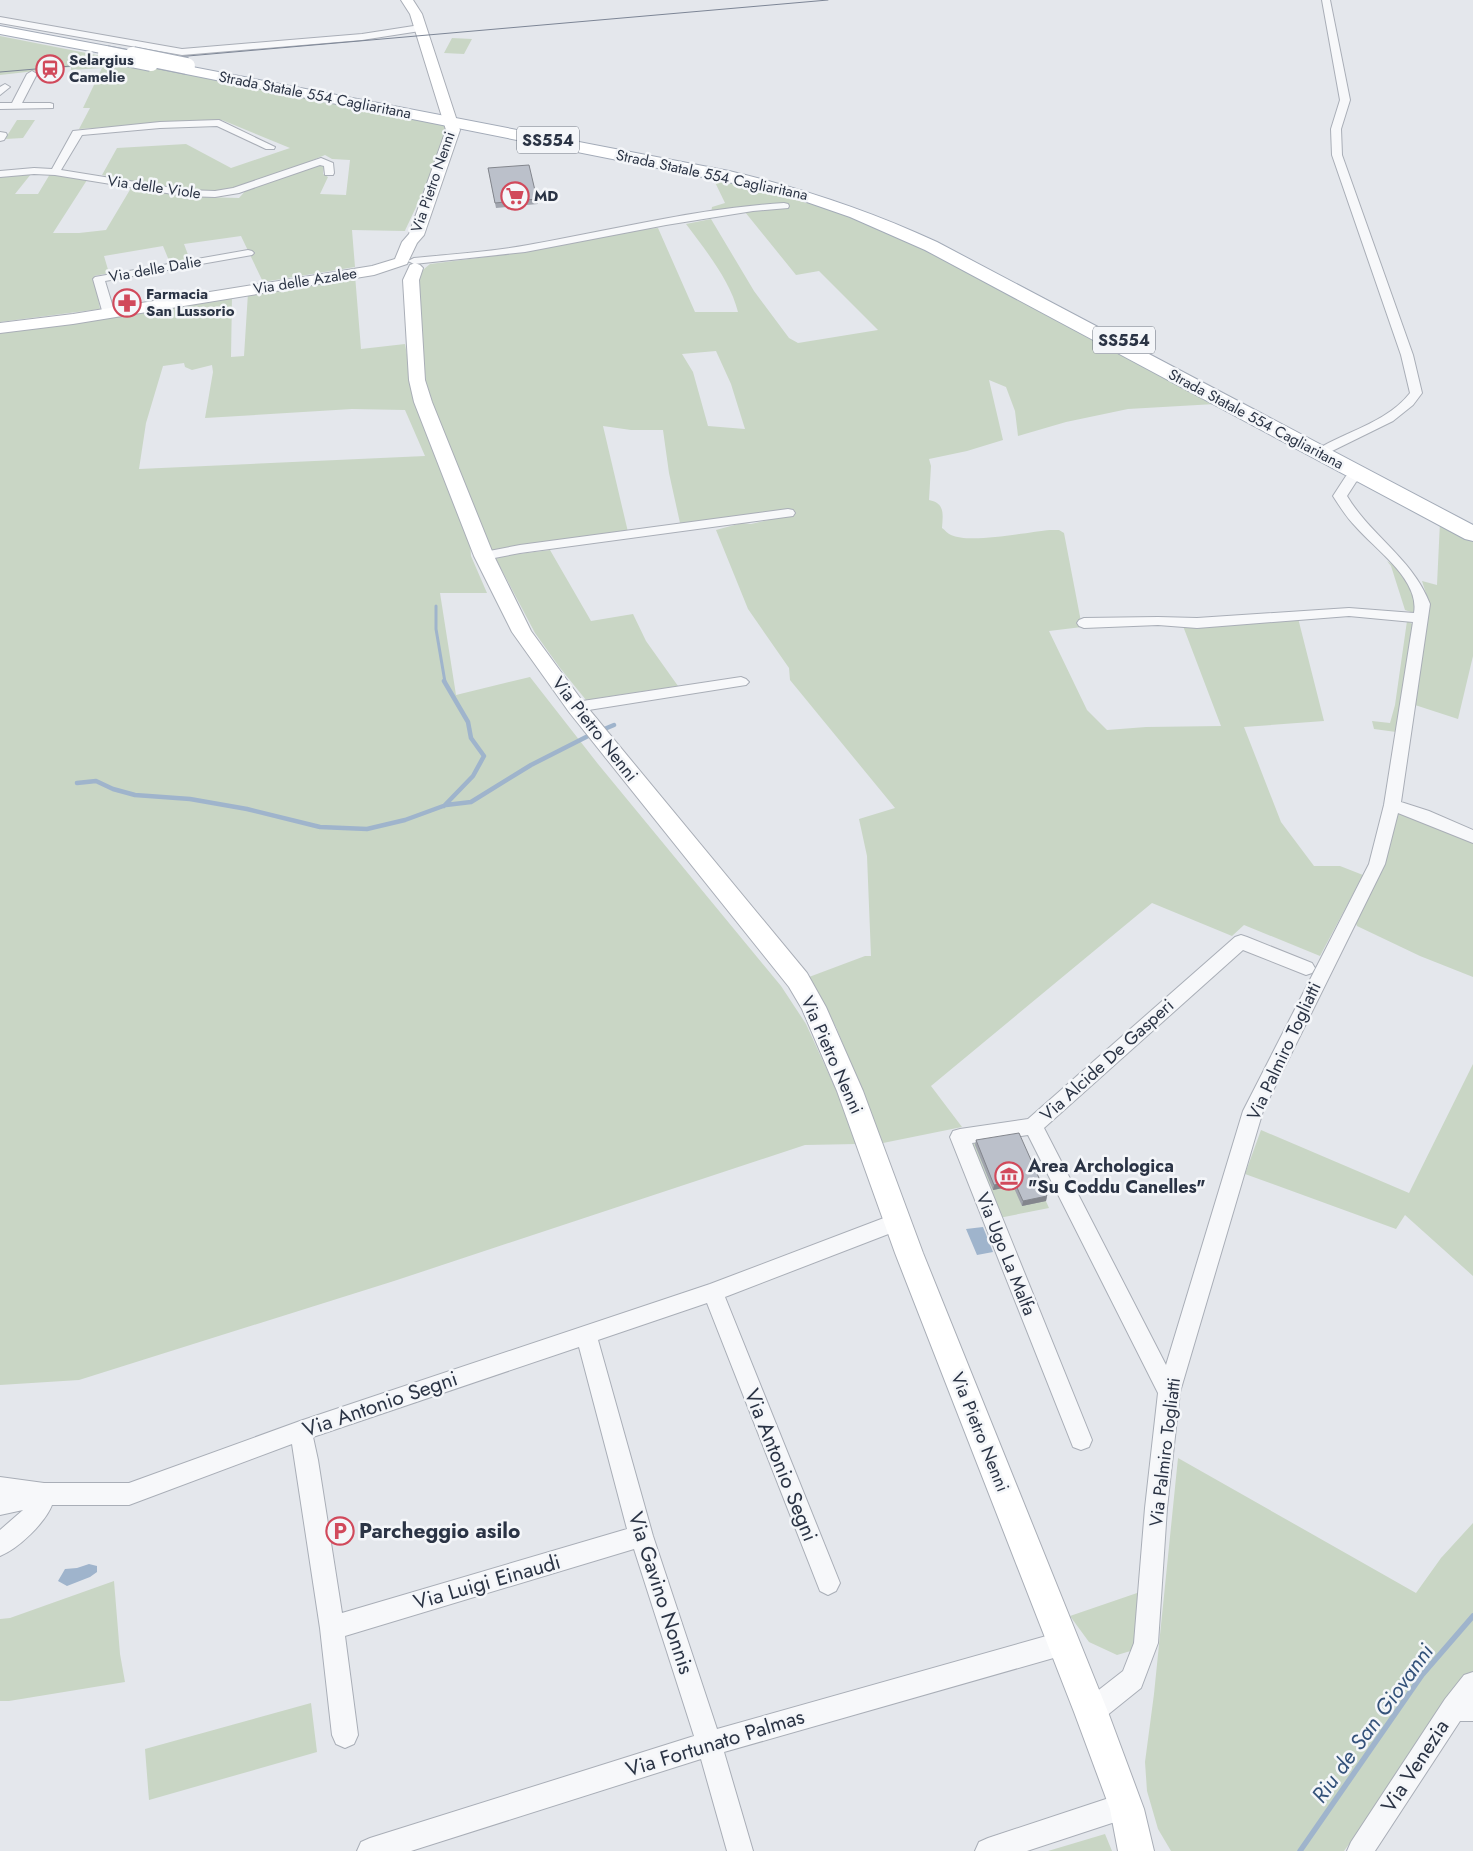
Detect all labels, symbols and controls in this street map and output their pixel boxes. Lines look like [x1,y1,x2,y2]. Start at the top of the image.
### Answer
place label: Selargius Camelie [69,49,134,88]
station icon: Selargius Camelie [35,54,65,84]
street label: Strada Statale 554 Cagliaritana [217,66,413,124]
road number: SS554 [517,126,579,154]
street label: Via Pietro Nenni [405,129,461,235]
street label: Strada Statale 554 Cagliaritana [614,144,810,206]
street label: Via delle Viole [106,170,202,204]
supermarket icon: MD [500,181,530,211]
place label: MD [534,185,558,207]
street label: Via delle Dalie [107,250,203,288]
street label: Via delle Azalee [252,262,359,300]
place label: Farmacia San Lussorio [146,283,235,322]
pharmacy icon: Farmacia San Lussorio [112,288,142,318]
road number: SS554 [1093,326,1155,354]
street label: Strada Statale 554 Cagliaritana [1164,363,1348,475]
street label: Via Pietro Nenni [546,671,644,787]
street label: Via Palmiro Togliatti [1241,978,1327,1124]
street label: Via Pietro Nenni [794,992,870,1118]
street label: Via Alcide De Gasperi [1034,993,1180,1127]
place label: Area Archologica "Su Coddu Canelles" [1027,1153,1206,1200]
museum icon: Area Archologica "Su Coddu Canelles" [994,1161,1024,1191]
street label: Via Ugo La Malfa [969,1189,1043,1319]
street label: Via Antonio Segni [298,1363,462,1445]
street label: Via Pietro Nenni [944,1368,1016,1496]
street label: Via Palmiro Togliatti [1143,1376,1187,1528]
street label: Via Antonio Segni [737,1384,825,1546]
street label: Via Gavino Nonnis [621,1508,701,1678]
parking icon: Parcheggio asilo [325,1516,355,1546]
place label: Parcheggio asilo [359,1516,520,1546]
street label: Via Luigi Einaudi [410,1547,564,1617]
water label: Riu de San Giovanni [1303,1636,1441,1809]
street label: Via Fortunato Palmas [622,1702,808,1784]
street label: Via Venezia [1374,1714,1456,1818]

